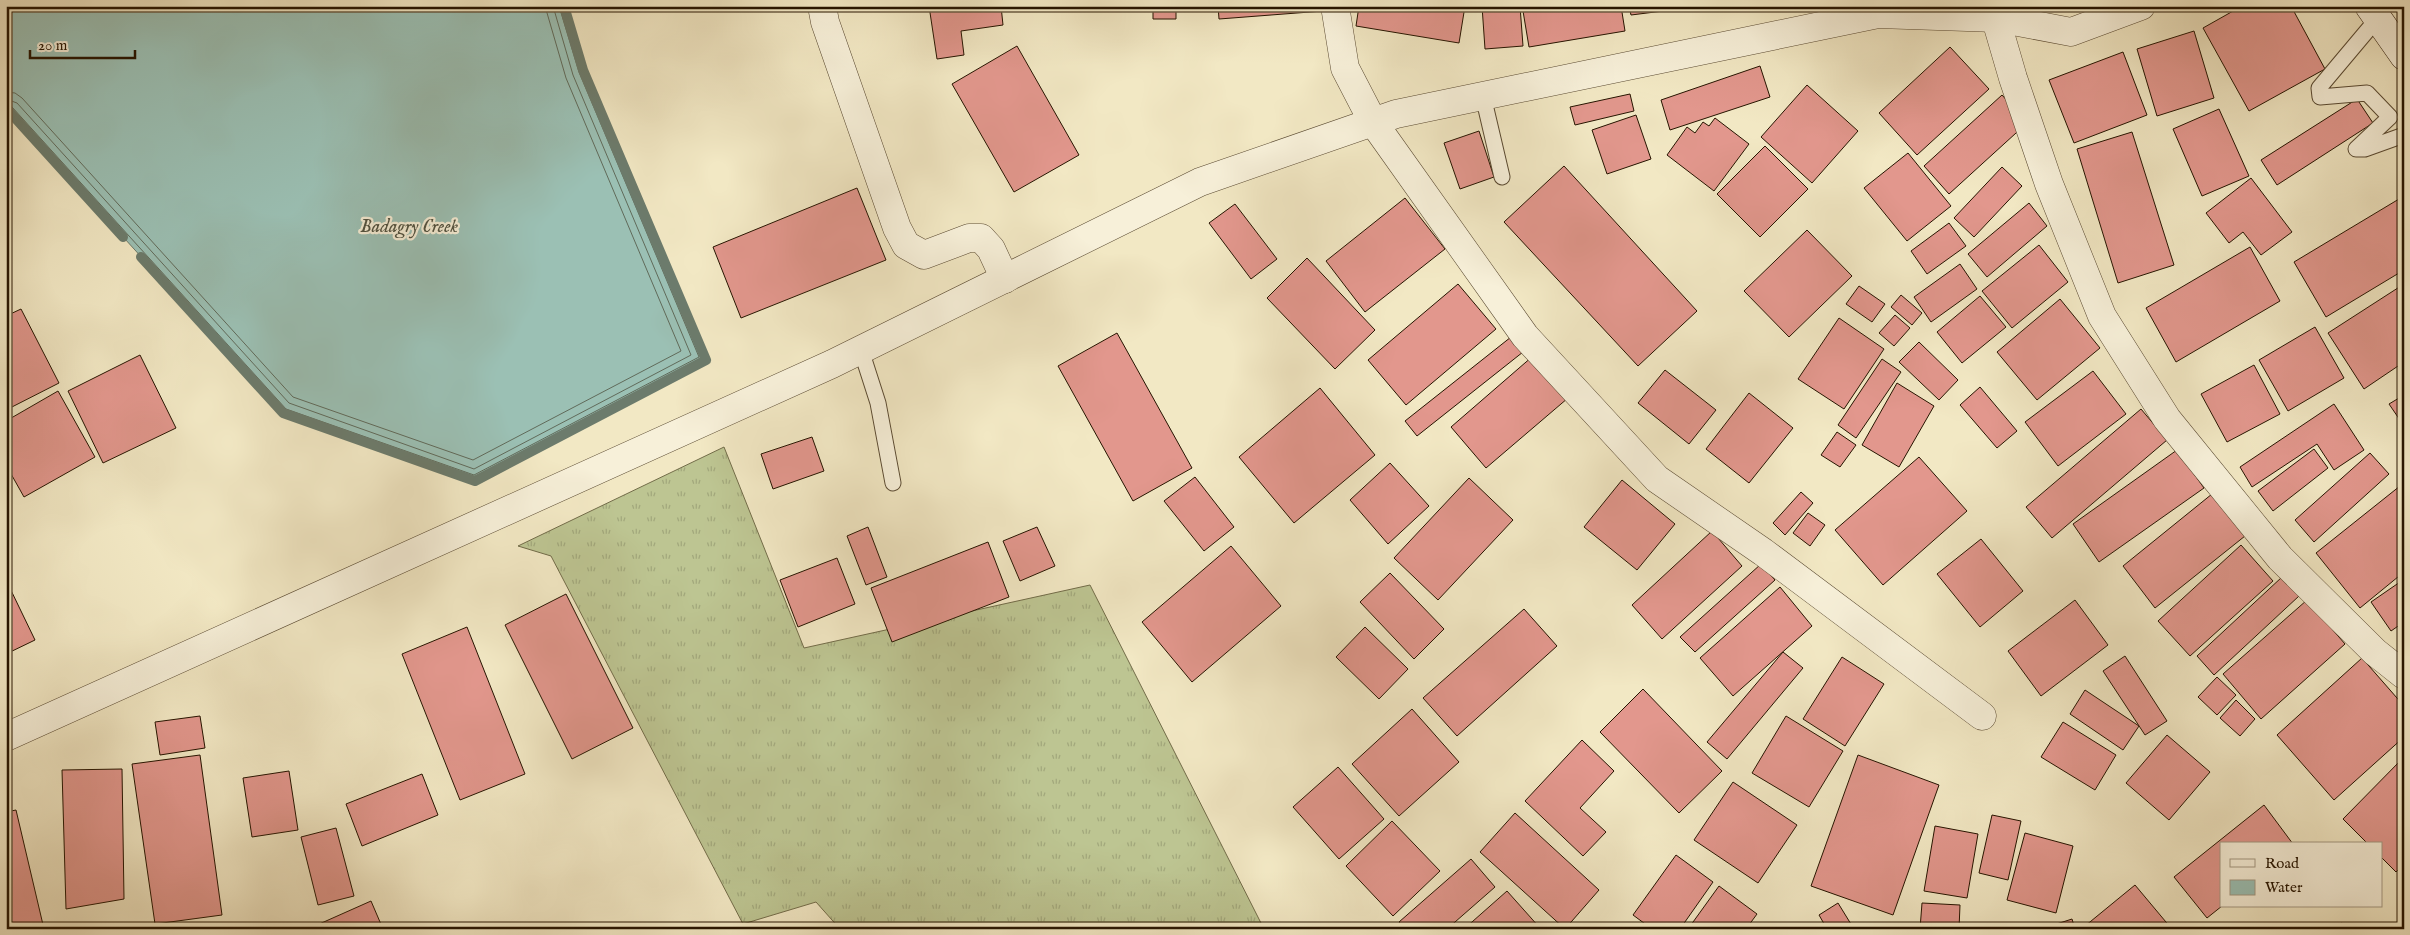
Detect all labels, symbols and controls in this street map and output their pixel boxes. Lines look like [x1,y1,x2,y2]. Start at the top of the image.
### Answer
scale bar [30,28,135,60]
text: 20 m [38,36,68,55]
water label: Badagry Creek [360,215,458,239]
legend [2220,842,2382,908]
text: Road [2265,854,2300,873]
text: Water [2265,878,2303,897]

